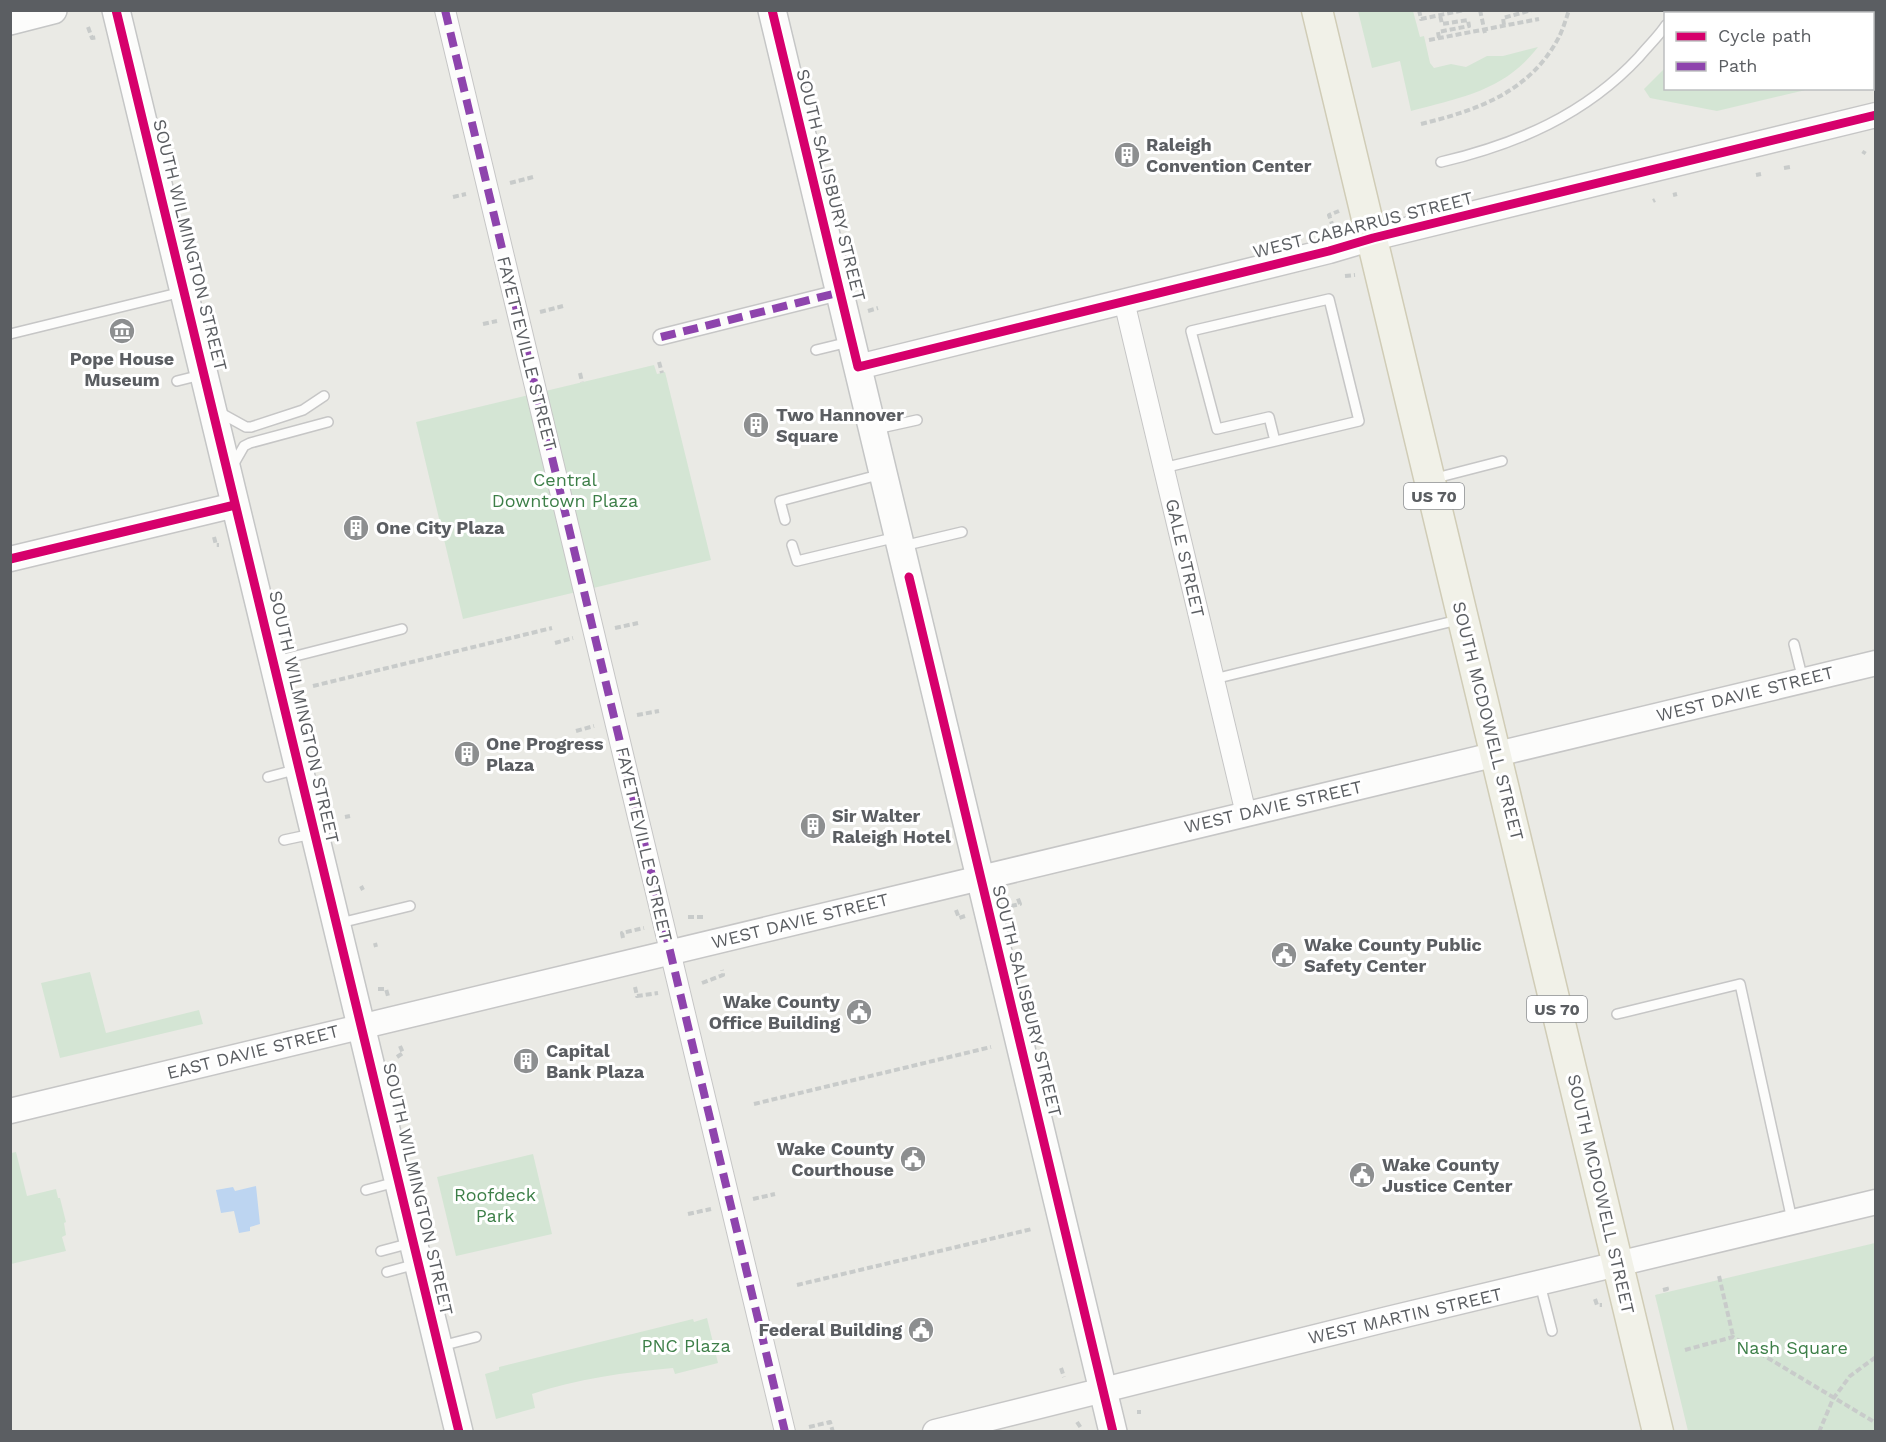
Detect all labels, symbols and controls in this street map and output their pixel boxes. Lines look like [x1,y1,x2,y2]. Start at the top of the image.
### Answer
legend [1664,12,1874,90]
text: Cycle path [1718,25,1812,46]
text: Path [1718,55,1758,76]
street label: SOUTH SALISBURY STREET [792,67,871,303]
street label: SOUTH WILMINGTON STREET [149,117,232,373]
place label: Raleigh Convention Center [1146,134,1312,176]
building icon: Raleigh Convention Center [1112,140,1142,170]
street label: WEST CABARRUS STREET [1251,187,1475,262]
street label: FAYETTEVILLE STREET [493,254,562,452]
museum icon: Pope House Museum [107,316,137,346]
place label: Pope House Museum [70,348,174,390]
place label: Two Hannover Square [776,404,904,446]
building icon: Two Hannover Square [741,410,771,440]
park label: Central Downtown Plaza [492,469,638,511]
road number: US 70 [1404,483,1464,509]
street label: GALE STREET [1162,497,1209,619]
building icon: One City Plaza [341,513,371,543]
place label: One City Plaza [376,517,505,538]
street label: SOUTH WILMINGTON STREET [265,588,344,845]
street label: SOUTH MCDOWELL STREET [1449,599,1528,843]
street label: WEST DAVIE STREET [1654,661,1836,726]
place label: One Progress Plaza [486,733,604,775]
building icon: One Progress Plaza [452,739,482,769]
street label: FAYETTEVILLE STREET [612,745,677,943]
street label: WEST DAVIE STREET [1182,776,1364,837]
place label: Sir Walter Raleigh Hotel [832,805,951,847]
building icon: Sir Walter Raleigh Hotel [798,811,828,841]
street label: SOUTH SALISBURY STREET [988,883,1067,1119]
street label: WEST DAVIE STREET [709,888,891,953]
place label: Wake County Public Safety Center [1304,934,1482,976]
public building icon: Wake County Public Safety Center [1269,940,1299,970]
place label: Wake County Office Building [709,991,841,1033]
road number: US 70 [1527,996,1587,1022]
public building icon: Wake County Office Building [844,997,874,1027]
street label: EAST DAVIE STREET [165,1020,341,1083]
place label: Capital Bank Plaza [546,1040,645,1082]
building icon: Capital Bank Plaza [511,1046,541,1076]
street label: SOUTH WILMINGTON STREET [379,1060,458,1317]
street label: SOUTH MCDOWELL STREET [1564,1072,1639,1316]
place label: Wake County Courthouse [777,1138,895,1180]
public building icon: Wake County Courthouse [898,1144,928,1174]
place label: Wake County Justice Center [1382,1154,1513,1196]
public building icon: Wake County Justice Center [1347,1160,1377,1190]
park label: Roofdeck Park [454,1184,536,1226]
street label: WEST MARTIN STREET [1306,1283,1504,1348]
public building icon: Federal Building [906,1315,936,1345]
place label: Federal Building [759,1319,903,1340]
park label: PNC Plaza [641,1335,731,1356]
park label: Nash Square [1736,1337,1848,1358]

